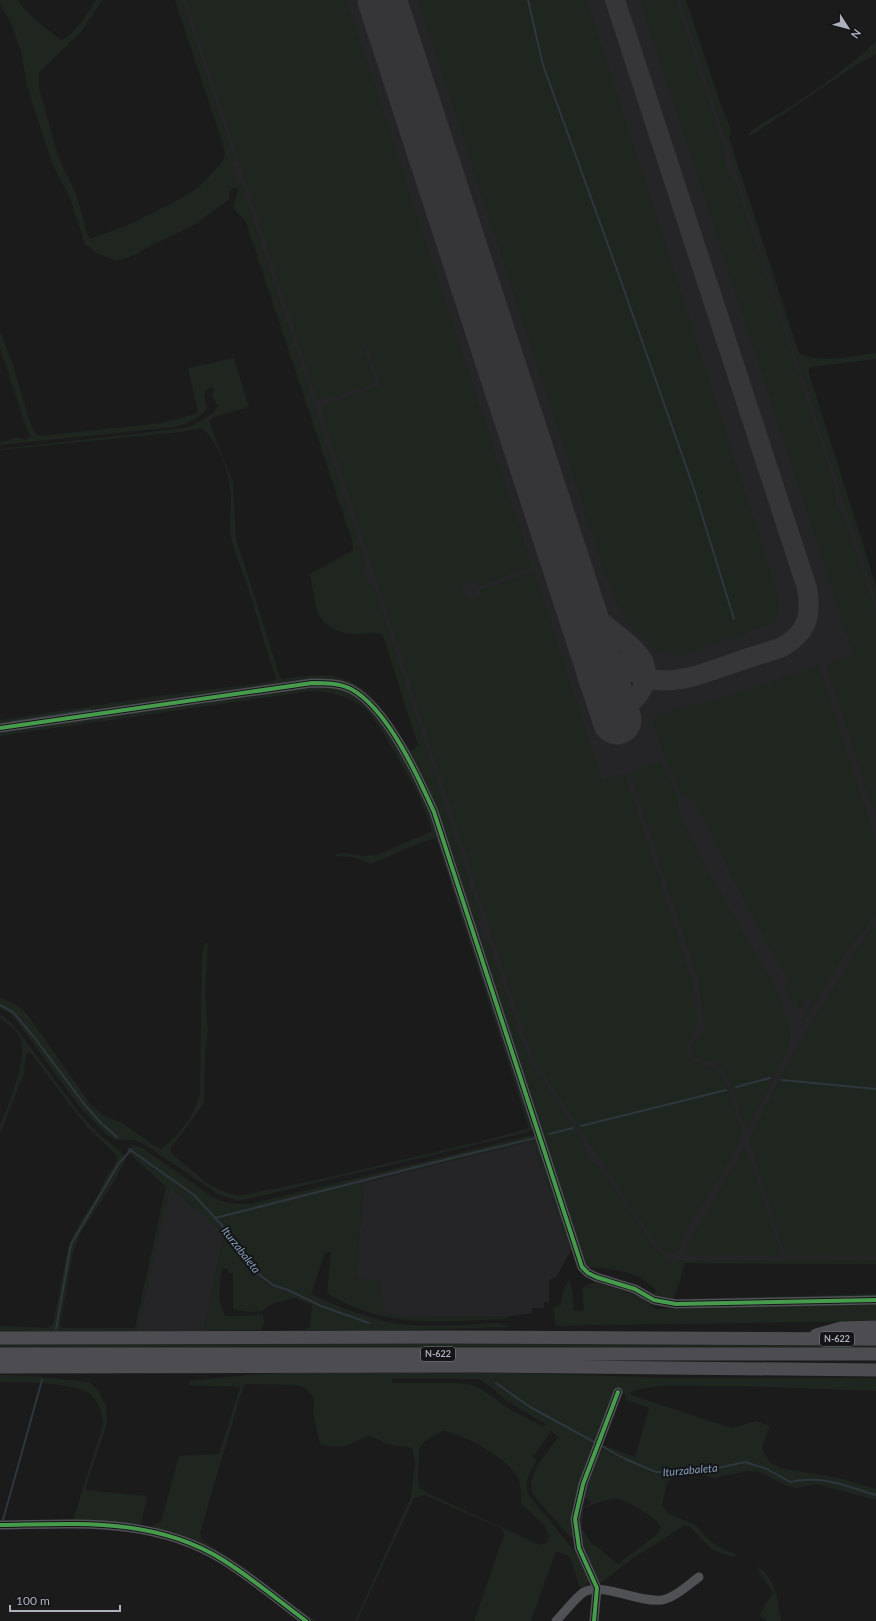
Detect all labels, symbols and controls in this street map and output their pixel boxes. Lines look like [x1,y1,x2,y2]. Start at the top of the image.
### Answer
north arrow [828,8,868,48]
text: N [849,27,864,41]
water label: Iturzabaleta [219,1224,264,1276]
road number: N-622 [820,1332,854,1346]
road number: N-622 [421,1347,455,1361]
water label: Iturzabaleta [662,1461,718,1478]
scale bar [10,1587,120,1613]
text: 100 m [16,1593,50,1608]

